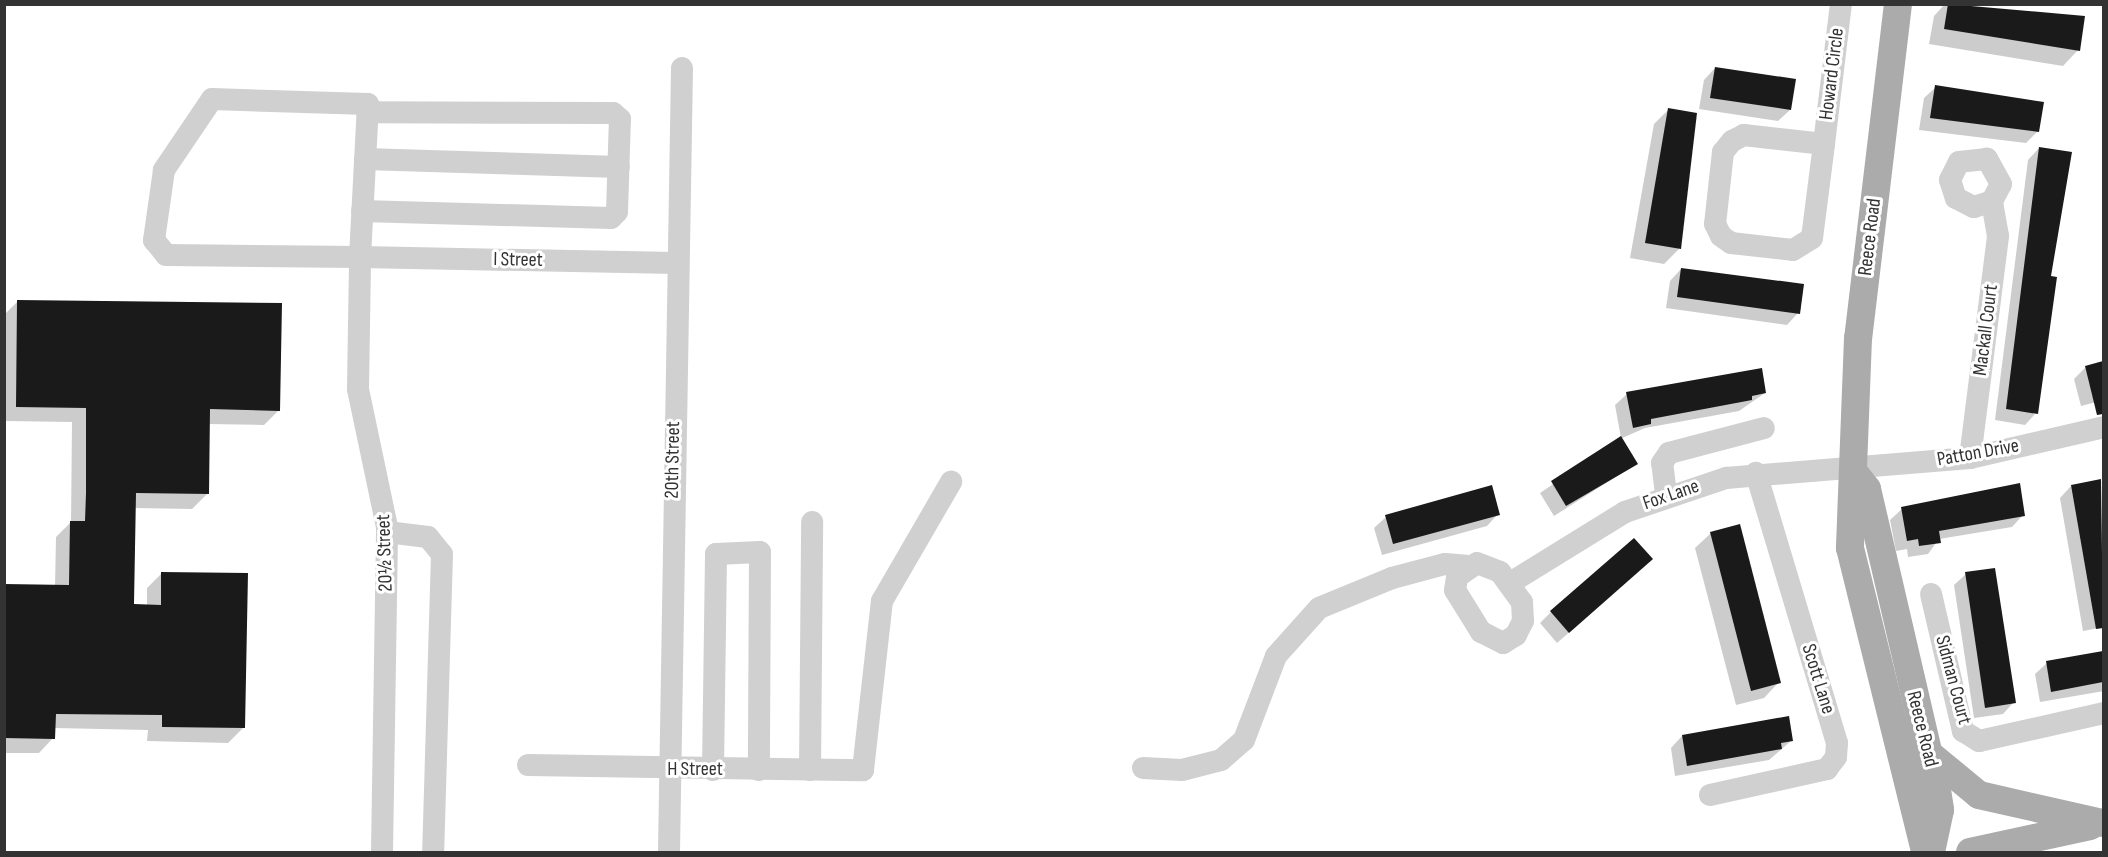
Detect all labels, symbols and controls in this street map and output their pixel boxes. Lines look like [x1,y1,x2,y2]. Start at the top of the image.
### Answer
street label: Howard Circle [1814,27,1850,121]
street label: Reece Road [1853,197,1887,277]
street label: I Street [493,248,543,272]
street label: Mackall Court [1968,283,2004,377]
street label: 20th Street [660,421,686,499]
street label: Patton Drive [1935,434,2021,472]
street label: Fox Lane [1640,474,1702,516]
street label: 20½ Street [372,514,398,592]
street label: Sidman Court [1930,633,1976,727]
street label: Scott Lane [1796,641,1840,717]
street label: Reece Road [1901,688,1943,770]
street label: H Street [667,757,723,781]

